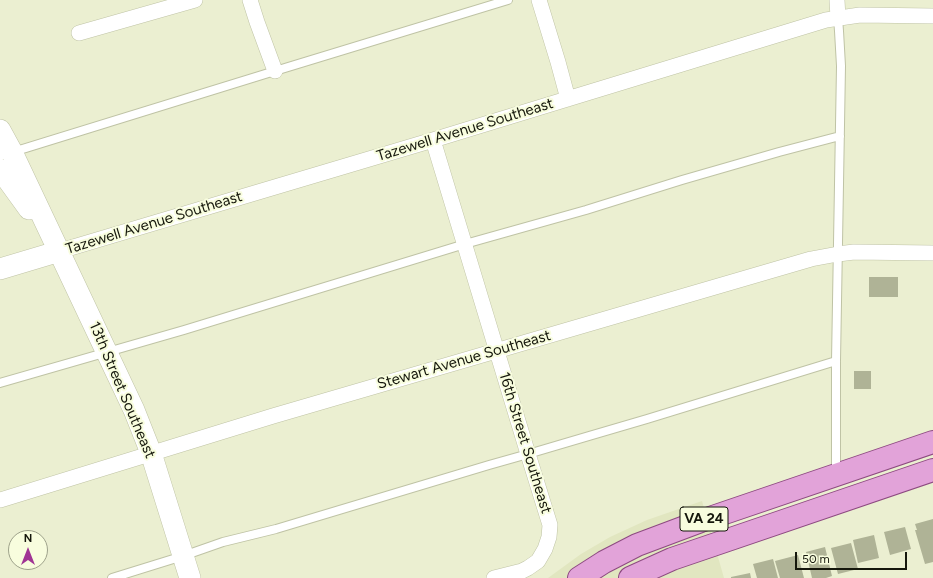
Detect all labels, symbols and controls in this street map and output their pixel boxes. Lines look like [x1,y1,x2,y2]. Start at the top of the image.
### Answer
street label: Tazewell Avenue Southeast [375,95,555,165]
street label: Tazewell Avenue Southeast [64,188,244,258]
street label: 13th Street Southeast [85,319,159,461]
street label: Stewart Avenue Southeast [375,327,553,393]
street label: 16th Street Southeast [495,370,555,516]
road number: VA 24 [680,507,728,531]
north arrow [8,530,48,570]
text: N [24,532,32,545]
scale bar [797,544,909,570]
text: 50 m [802,552,830,566]

